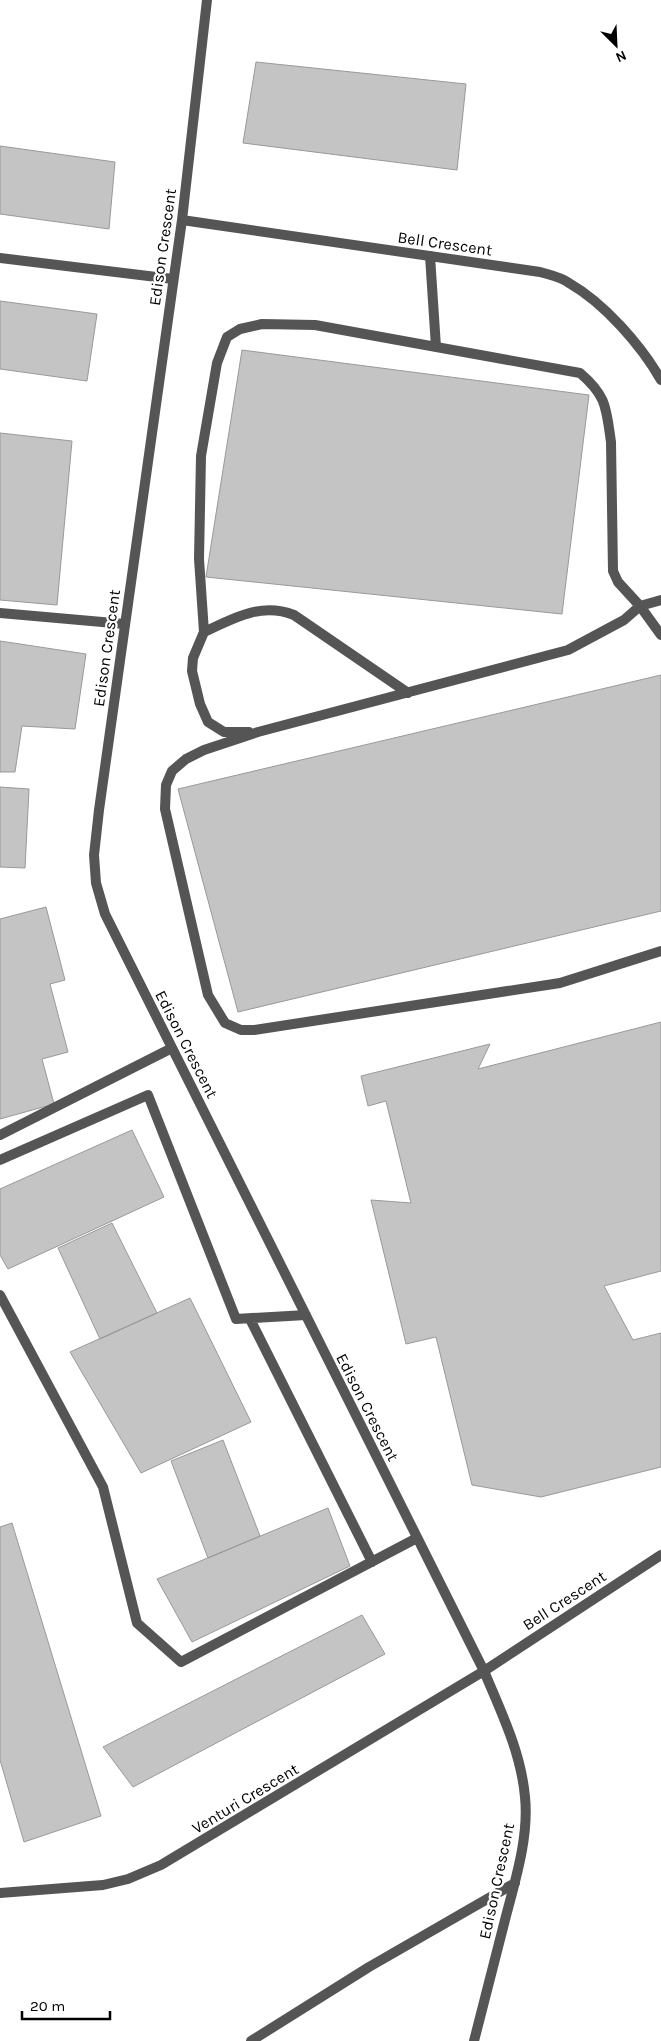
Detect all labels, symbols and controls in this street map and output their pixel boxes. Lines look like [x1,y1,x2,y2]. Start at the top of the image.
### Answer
north arrow [591,20,641,70]
text: N [613,47,629,66]
street label: Edison Crescent [145,187,180,307]
street label: Bell Crescent [396,227,493,260]
street label: Edison Crescent [89,588,124,708]
street label: Edison Crescent [151,987,222,1101]
street label: Edison Crescent [332,1350,403,1464]
street label: Bell Crescent [519,1567,609,1634]
street label: Venturi Crescent [189,1759,302,1838]
street label: Edison Crescent [475,1821,518,1941]
scale bar [22,1988,110,2020]
text: 20 m [30,1997,65,2015]

